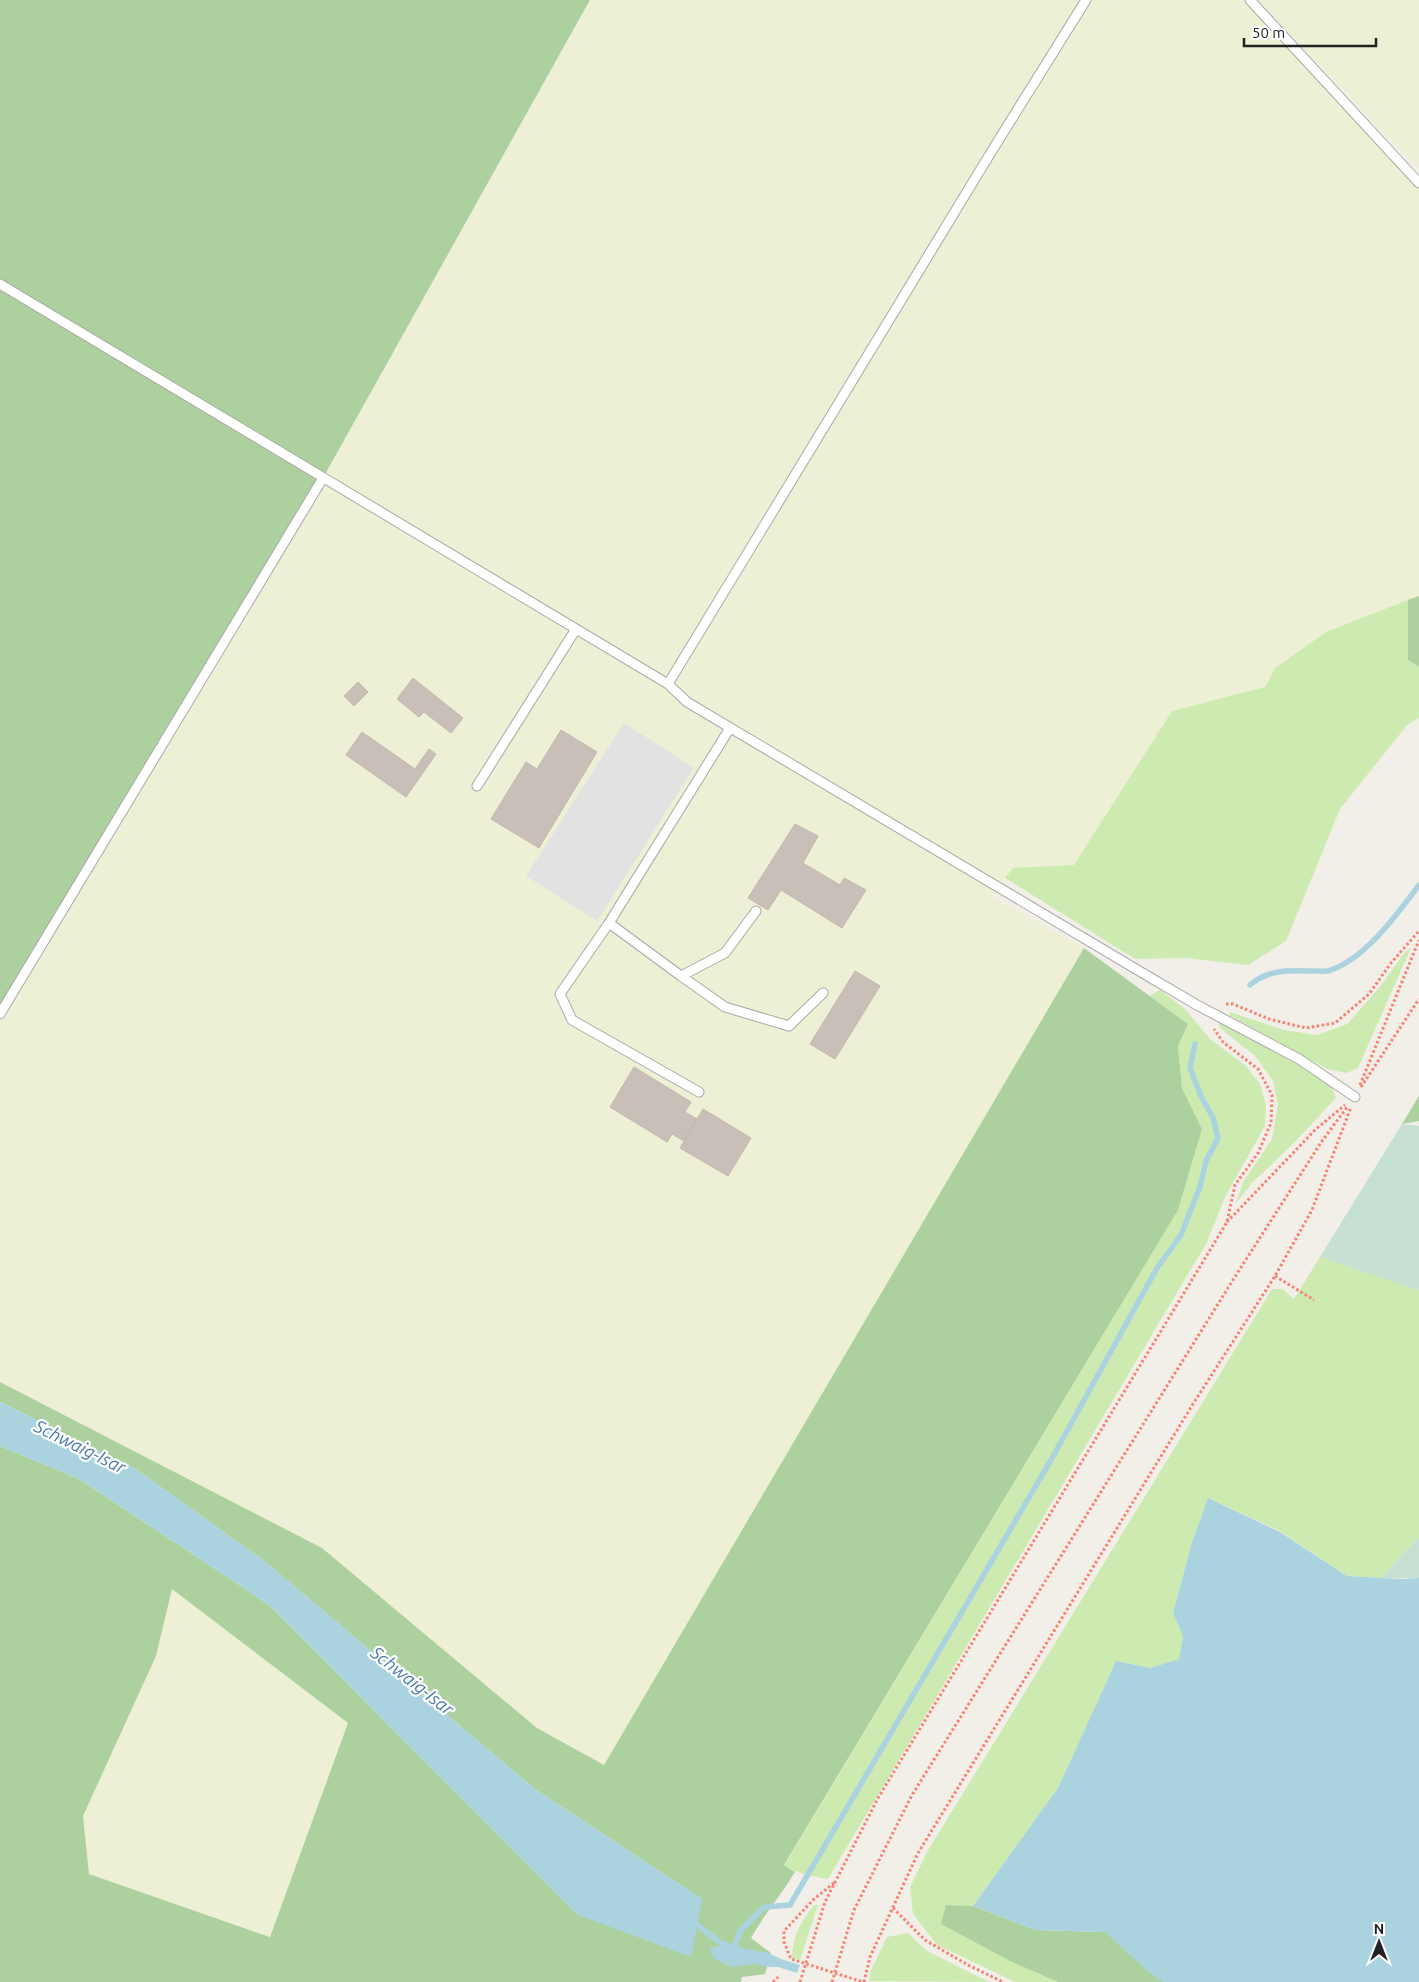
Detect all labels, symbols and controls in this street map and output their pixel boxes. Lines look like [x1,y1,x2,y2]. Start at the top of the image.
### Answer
scale bar [1244,15,1376,47]
text: 50 m [1252,24,1285,41]
water label: Schwaig-Isar [31,1415,130,1477]
water label: Schwaig-Isar [367,1641,459,1719]
north arrow [1354,1917,1404,1967]
text: N [1374,1921,1384,1937]

